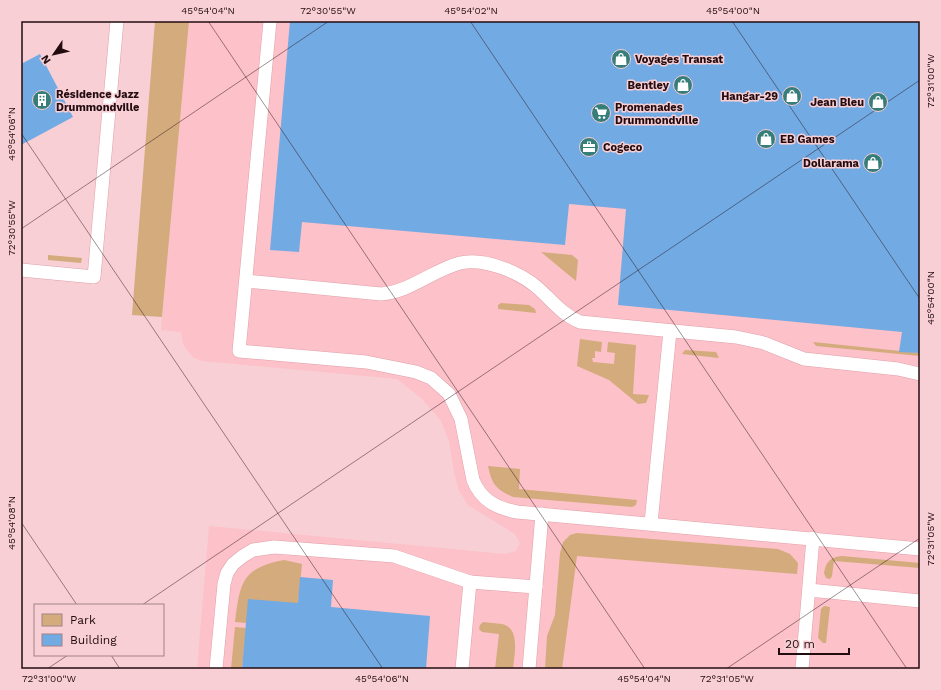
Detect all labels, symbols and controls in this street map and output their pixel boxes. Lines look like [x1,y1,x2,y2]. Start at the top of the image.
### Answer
text: 45°54'04"N [181,5,235,16]
text: 72°30'55"W [300,5,356,16]
text: 45°54'02"N [444,5,498,16]
text: 45°54'00"N [706,5,760,16]
north arrow [34,34,74,74]
shop icon: Voyages Transat [610,48,632,70]
text: N [38,52,54,66]
place label: Voyages Transat [635,53,723,66]
text: 72°31'00"W [925,54,936,108]
shop icon: Bentley [672,74,694,96]
place label: Bentley [628,79,670,92]
shop icon: Hangar-29 [781,85,803,107]
place label: Résidence Jazz Drummondville [56,88,139,114]
building icon: Résidence Jazz Drummondville [31,89,53,111]
place label: Hangar-29 [721,90,778,103]
shop icon: Jean Bleu [867,91,889,113]
place label: Jean Bleu [810,96,864,109]
place label: Promenades Drummondville [615,101,698,127]
supermarket icon: Promenades Drummondville [590,102,612,124]
text: 45°54'06"N [6,107,17,161]
shop icon: EB Games [755,128,777,150]
place label: EB Games [780,133,835,146]
office icon: Cogeco [578,136,600,158]
place label: Cogeco [603,141,643,154]
shop icon: Dollarama [862,152,884,174]
place label: Dollarama [803,157,860,170]
text: 72°30'55"W [6,200,17,256]
text: 45°54'00"N [925,271,936,325]
text: 45°54'08"N [6,496,17,550]
text: 72°31'05"W [925,512,936,566]
legend [34,604,164,656]
text: Park [70,613,96,627]
scale bar [779,630,849,656]
text: Building [70,633,117,647]
text: 20 m [785,637,815,651]
text: 72°31'00"W [22,673,76,684]
text: 45°54'06"N [355,673,409,684]
text: 45°54'04"N [617,673,671,684]
text: 72°31'05"W [700,673,754,684]

